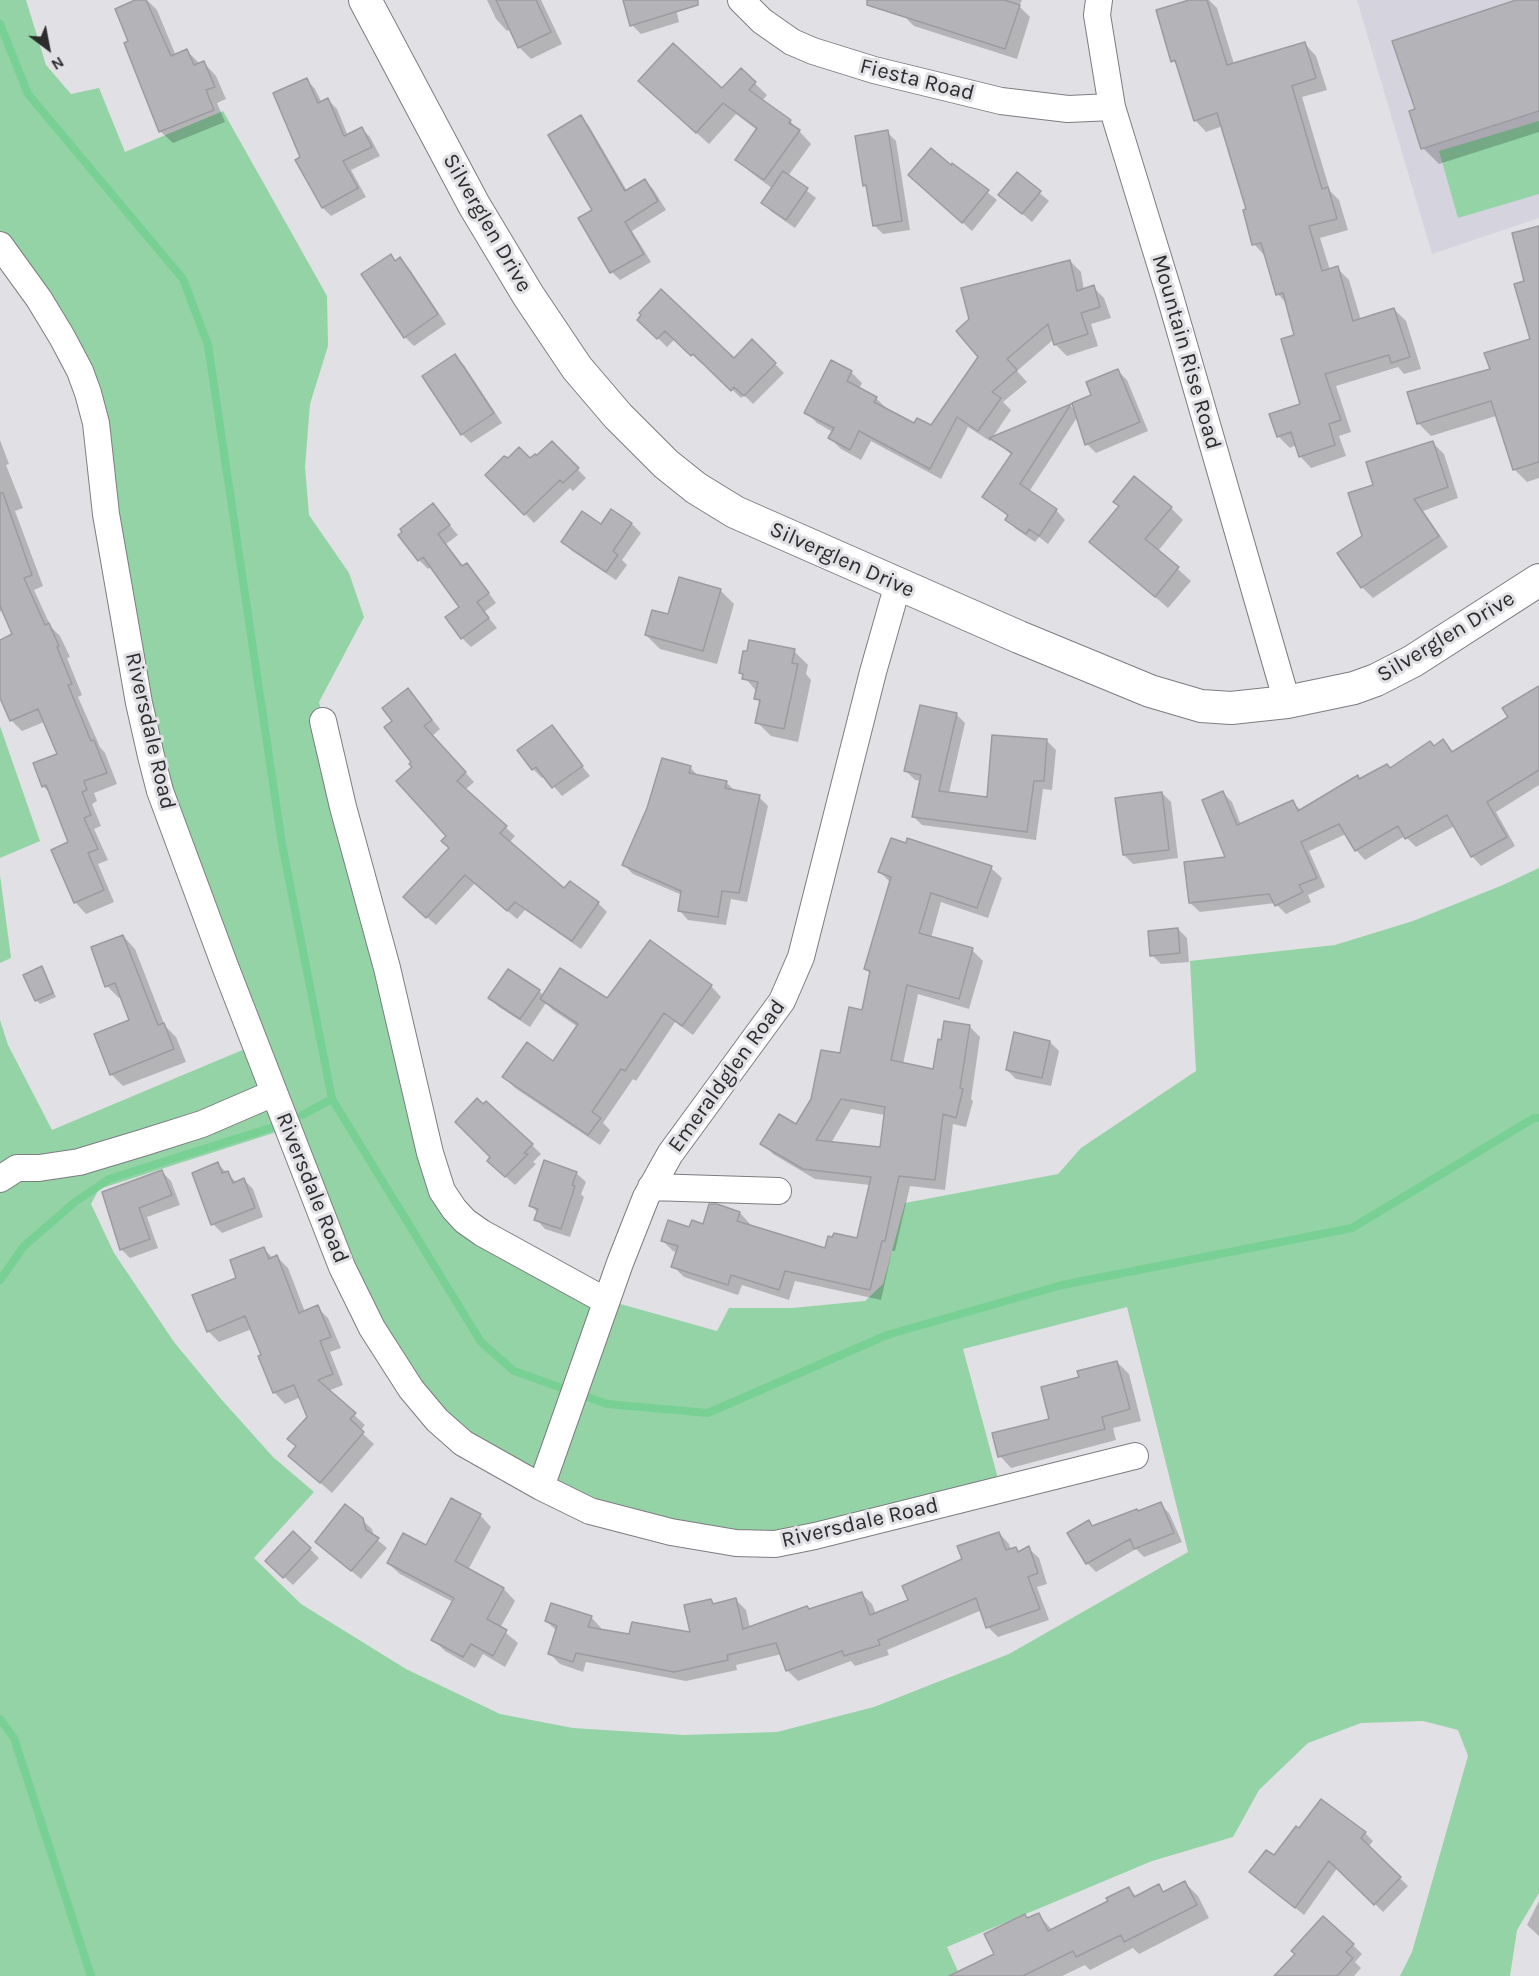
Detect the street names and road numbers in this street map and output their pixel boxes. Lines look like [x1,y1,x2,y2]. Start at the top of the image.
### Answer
street label: Fiesta Road [857,53,977,107]
street label: Silverglen Drive [437,149,537,297]
street label: Mountain Rise Road [1146,252,1226,452]
street label: Silverglen Drive [765,516,919,604]
street label: Silverglen Drive [1372,586,1520,688]
street label: Riversdale Road [119,650,181,812]
street label: Emeraldglen Road [663,994,791,1158]
street label: Riversdale Road [270,1109,354,1267]
street label: Riversdale Road [779,1492,941,1554]

